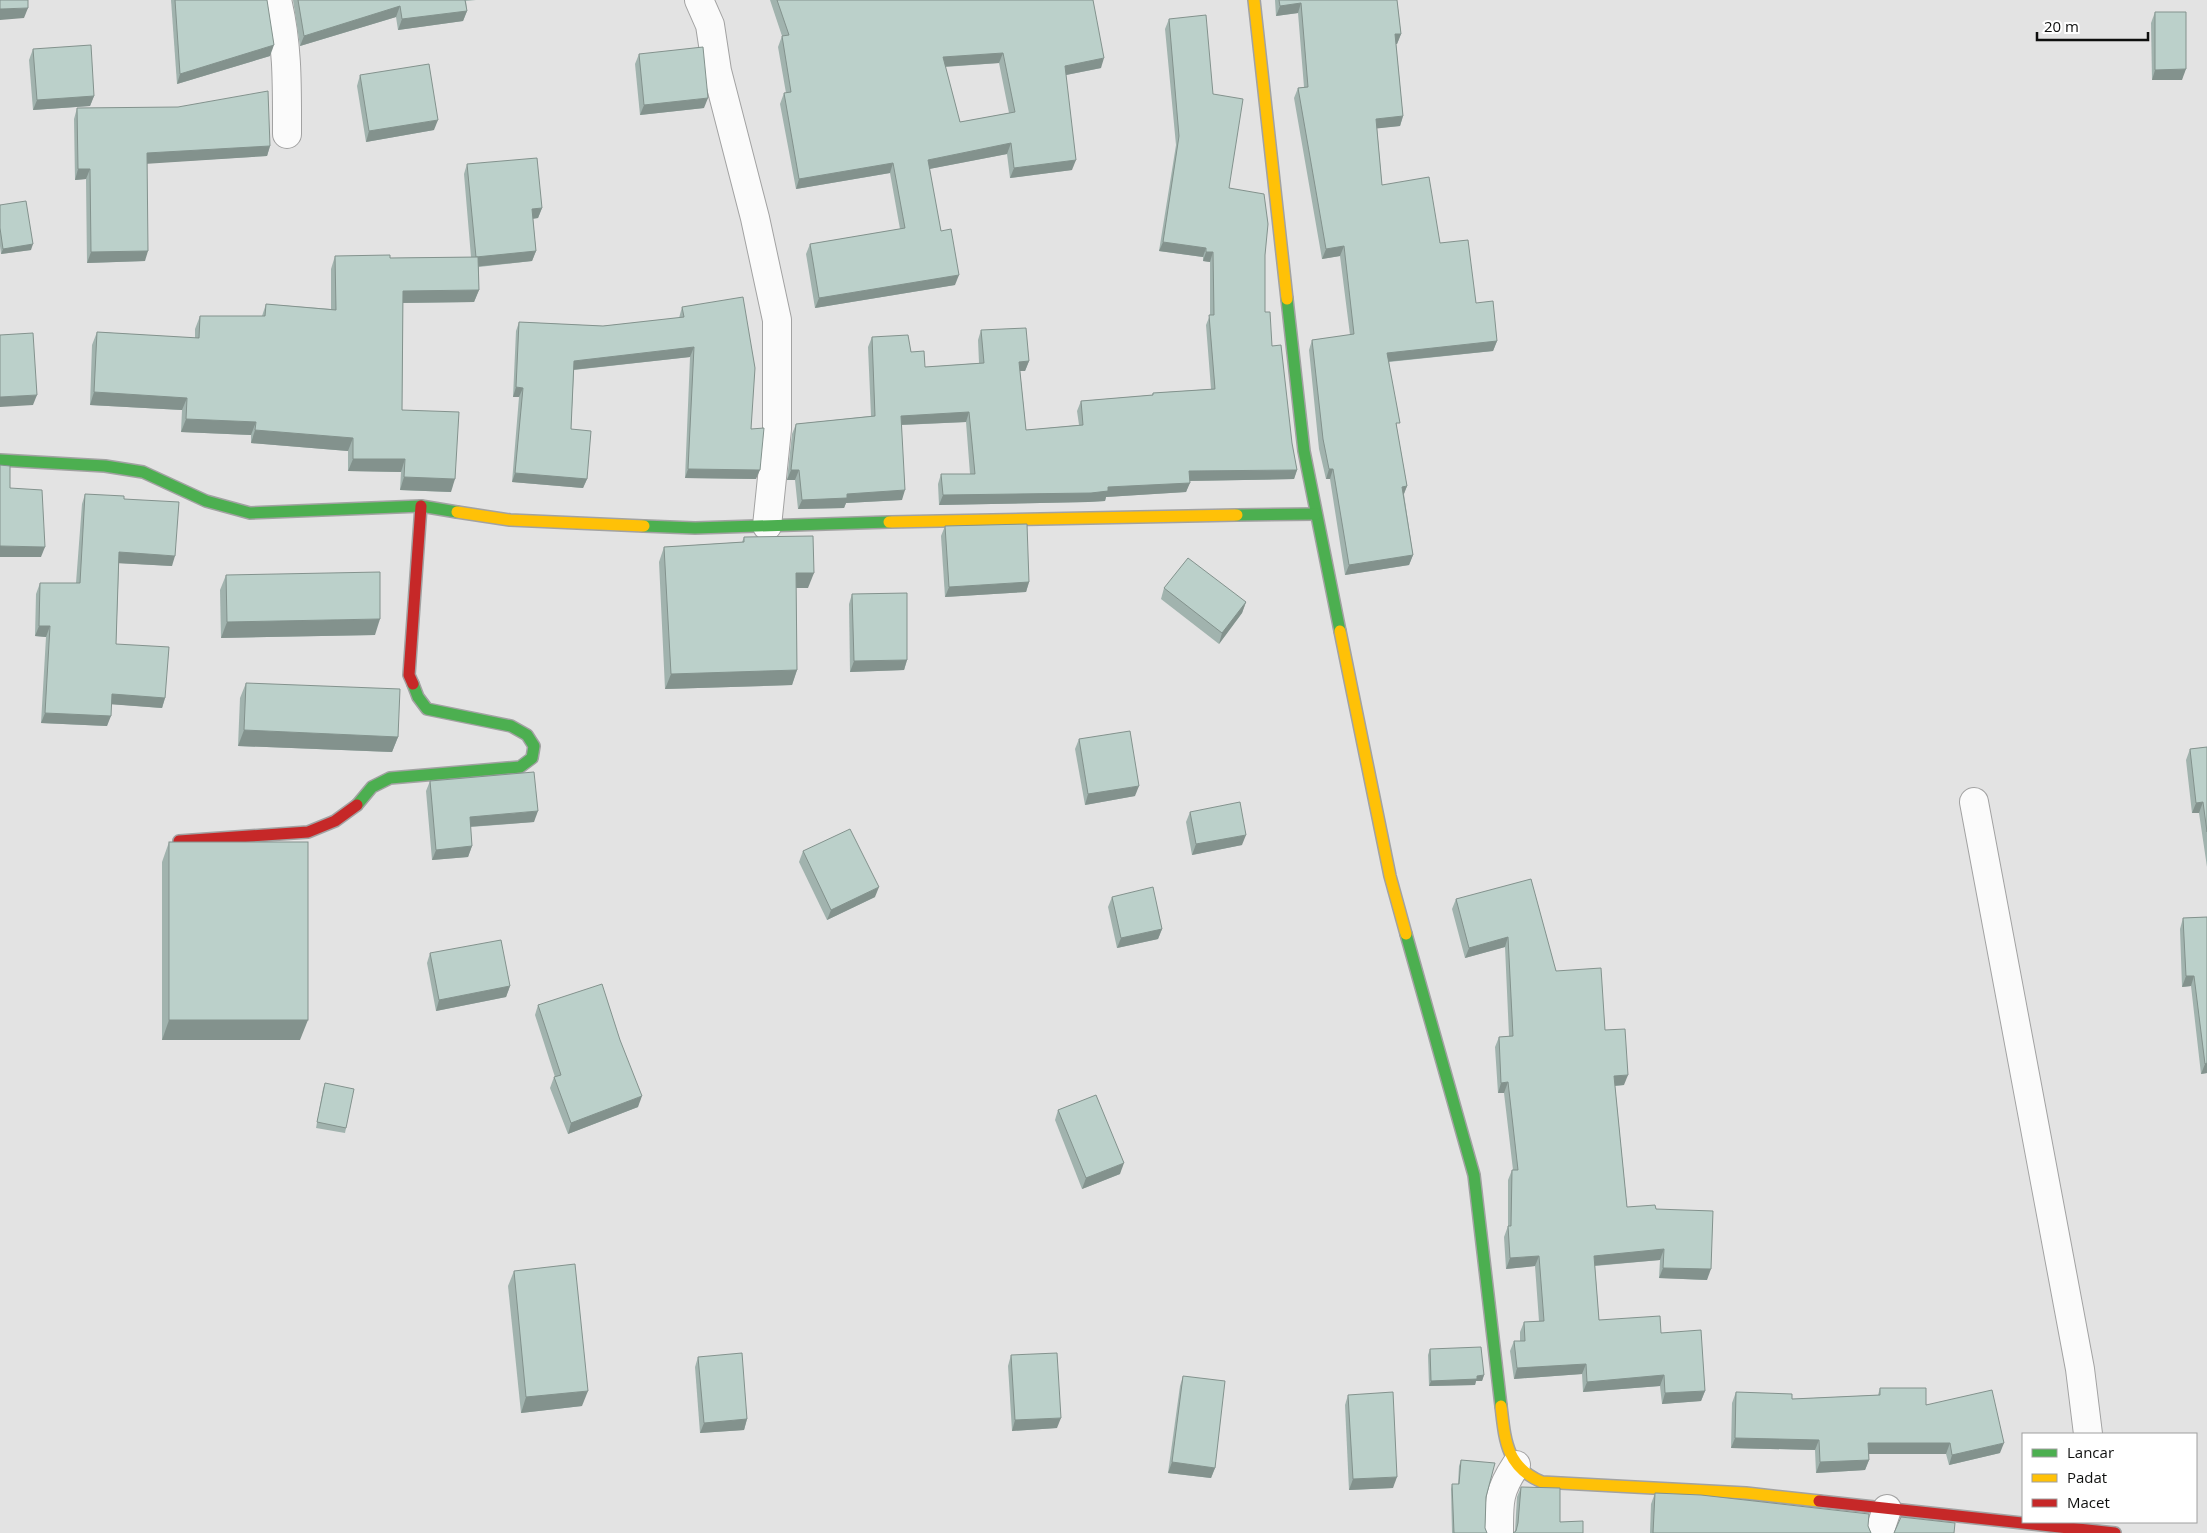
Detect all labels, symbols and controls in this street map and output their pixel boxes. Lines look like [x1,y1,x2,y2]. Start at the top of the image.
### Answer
scale bar [2037,10,2148,42]
text: 20 m [2044,16,2079,36]
legend [2022,1433,2197,1523]
text: Lancar [2067,1442,2114,1462]
text: Padat [2067,1467,2107,1487]
text: Macet [2067,1492,2110,1512]

